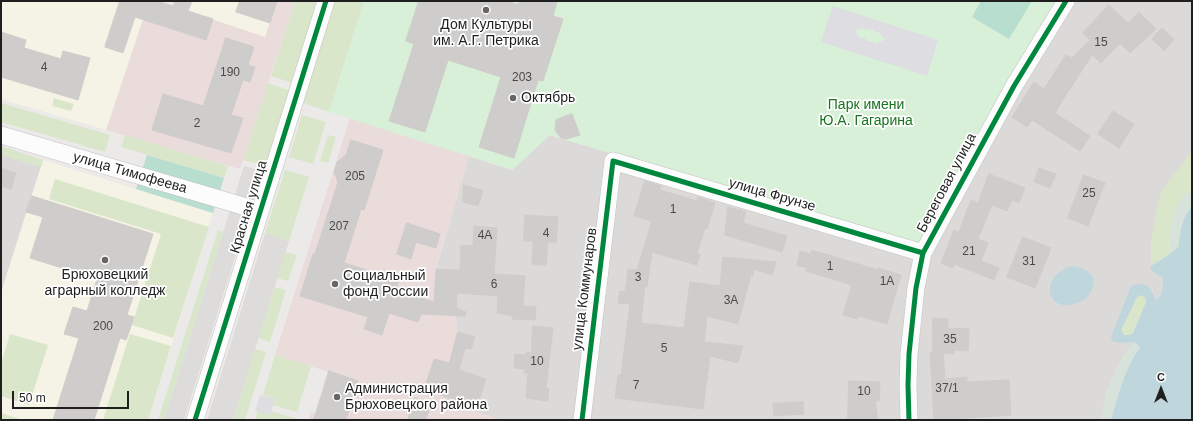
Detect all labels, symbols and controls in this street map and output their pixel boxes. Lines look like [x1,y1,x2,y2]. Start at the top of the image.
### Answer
marker: Дом Культуры им. А.Г. Петрика [481,5,491,15]
place label: Дом Культуры им. А.Г. Петрика [433,17,539,50]
house number: 15 [1094,36,1108,50]
house number: 4 [41,61,47,75]
house number: 190 [220,66,240,80]
house number: 203 [512,71,532,85]
place label: Октябрь [521,90,575,106]
marker: Октябрь [508,93,518,103]
park label: Парк имени Ю.А. Гагарина [819,97,913,130]
house number: 2 [194,117,200,131]
street label: Береговая улица [914,130,980,236]
street label: улица Тимофеева [71,149,189,197]
street label: Красная улица [227,159,271,255]
house number: 205 [345,170,365,184]
street label: улица Фрунзе [727,175,817,215]
house number: 25 [1082,187,1096,201]
house number: 1 [670,203,676,217]
house number: 207 [329,220,349,234]
house number: 4 [543,227,549,241]
street label: улица Коммунаров [569,227,601,351]
house number: 4А [478,229,492,243]
house number: 21 [962,245,976,259]
marker: Брюховецкий аграрный колледж [100,255,110,265]
house number: 31 [1022,255,1036,269]
house number: 1 [827,260,833,274]
place label: Брюховецкий аграрный колледж [45,267,165,300]
place label: Социальный фонд России [343,268,428,300]
house number: 3 [635,271,641,285]
house number: 1А [880,275,894,289]
house number: 6 [491,278,497,292]
marker: Социальный фонд России [330,279,340,289]
house number: 3А [724,294,738,308]
house number: 200 [93,320,113,334]
house number: 35 [943,333,957,347]
house number: 5 [661,342,667,356]
house number: 10 [530,355,544,369]
north arrow [1141,369,1181,409]
text: С [1157,371,1165,383]
house number: 7 [633,379,639,393]
place label: Администрация Брюховецкого района [345,381,487,414]
house number: 37/1 [935,382,959,396]
scale bar [14,383,131,409]
house number: 10 [857,385,871,399]
text: 50 m [19,391,46,405]
marker: Администрация Брюховецкого района [332,392,342,402]

